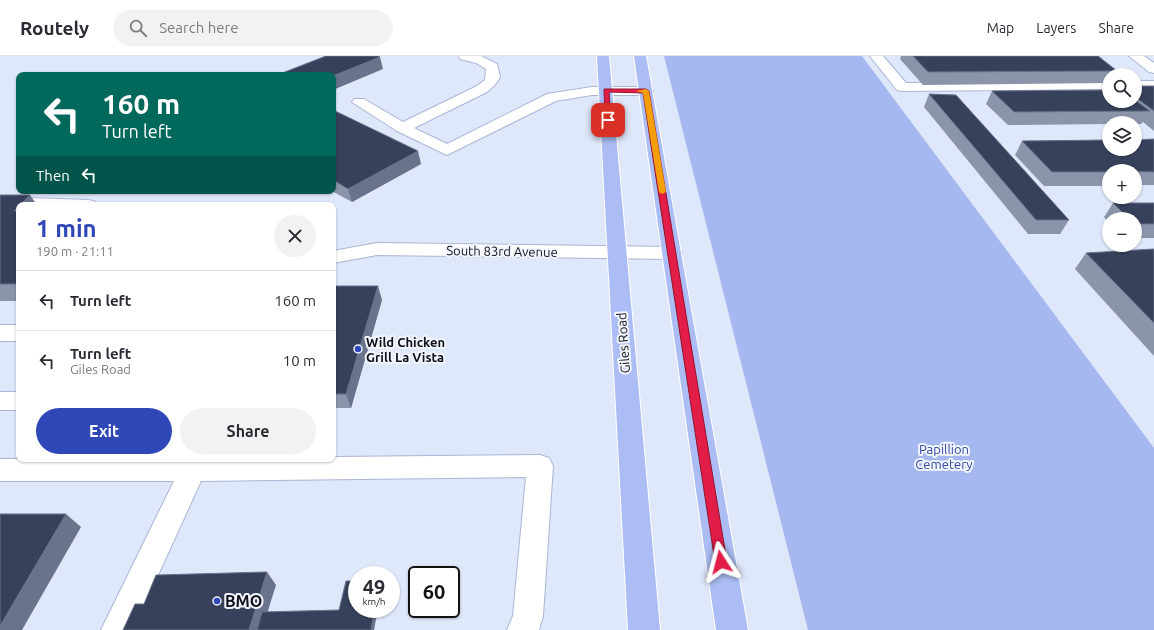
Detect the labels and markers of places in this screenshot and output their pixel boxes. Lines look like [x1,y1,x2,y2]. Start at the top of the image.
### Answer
pin [591,103,625,137]
place label: Wild Chicken Grill La Vista [366,335,445,364]
marker: Wild Chicken Grill La Vista [353,344,363,354]
place label: BMO [225,592,262,610]
marker: BMO [212,596,222,606]

